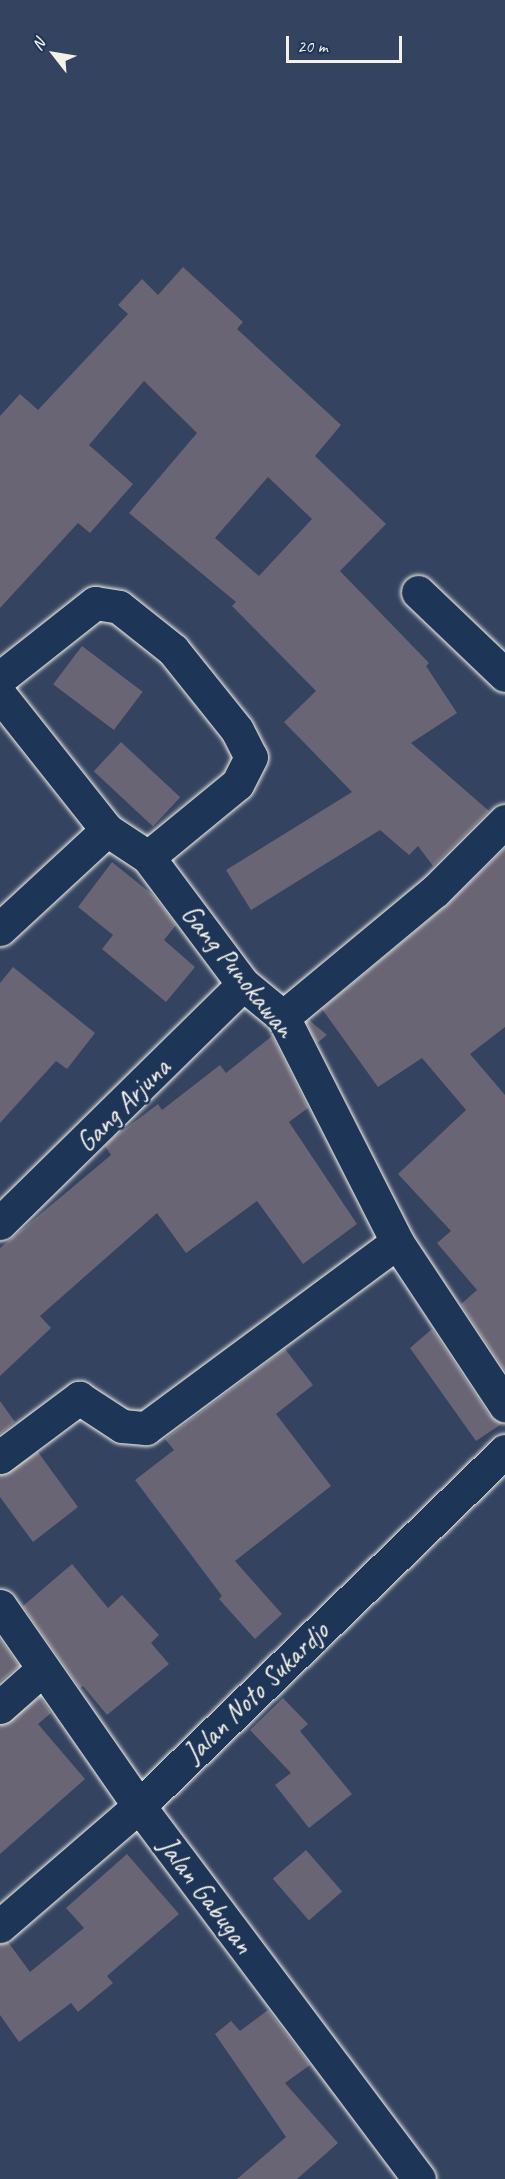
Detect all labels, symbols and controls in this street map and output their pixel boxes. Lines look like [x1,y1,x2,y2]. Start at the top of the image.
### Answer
north arrow [24,24,84,84]
scale bar [289,24,404,62]
text: N [27,35,50,54]
text: 20 m [297,35,328,57]
street label: Gang Punokawan [174,898,302,1044]
street label: Gang Arjuna [69,1051,177,1159]
street label: Jalan Noto Sukardjo [176,1614,336,1770]
street label: Jalan Gabugan [151,1830,261,1960]

